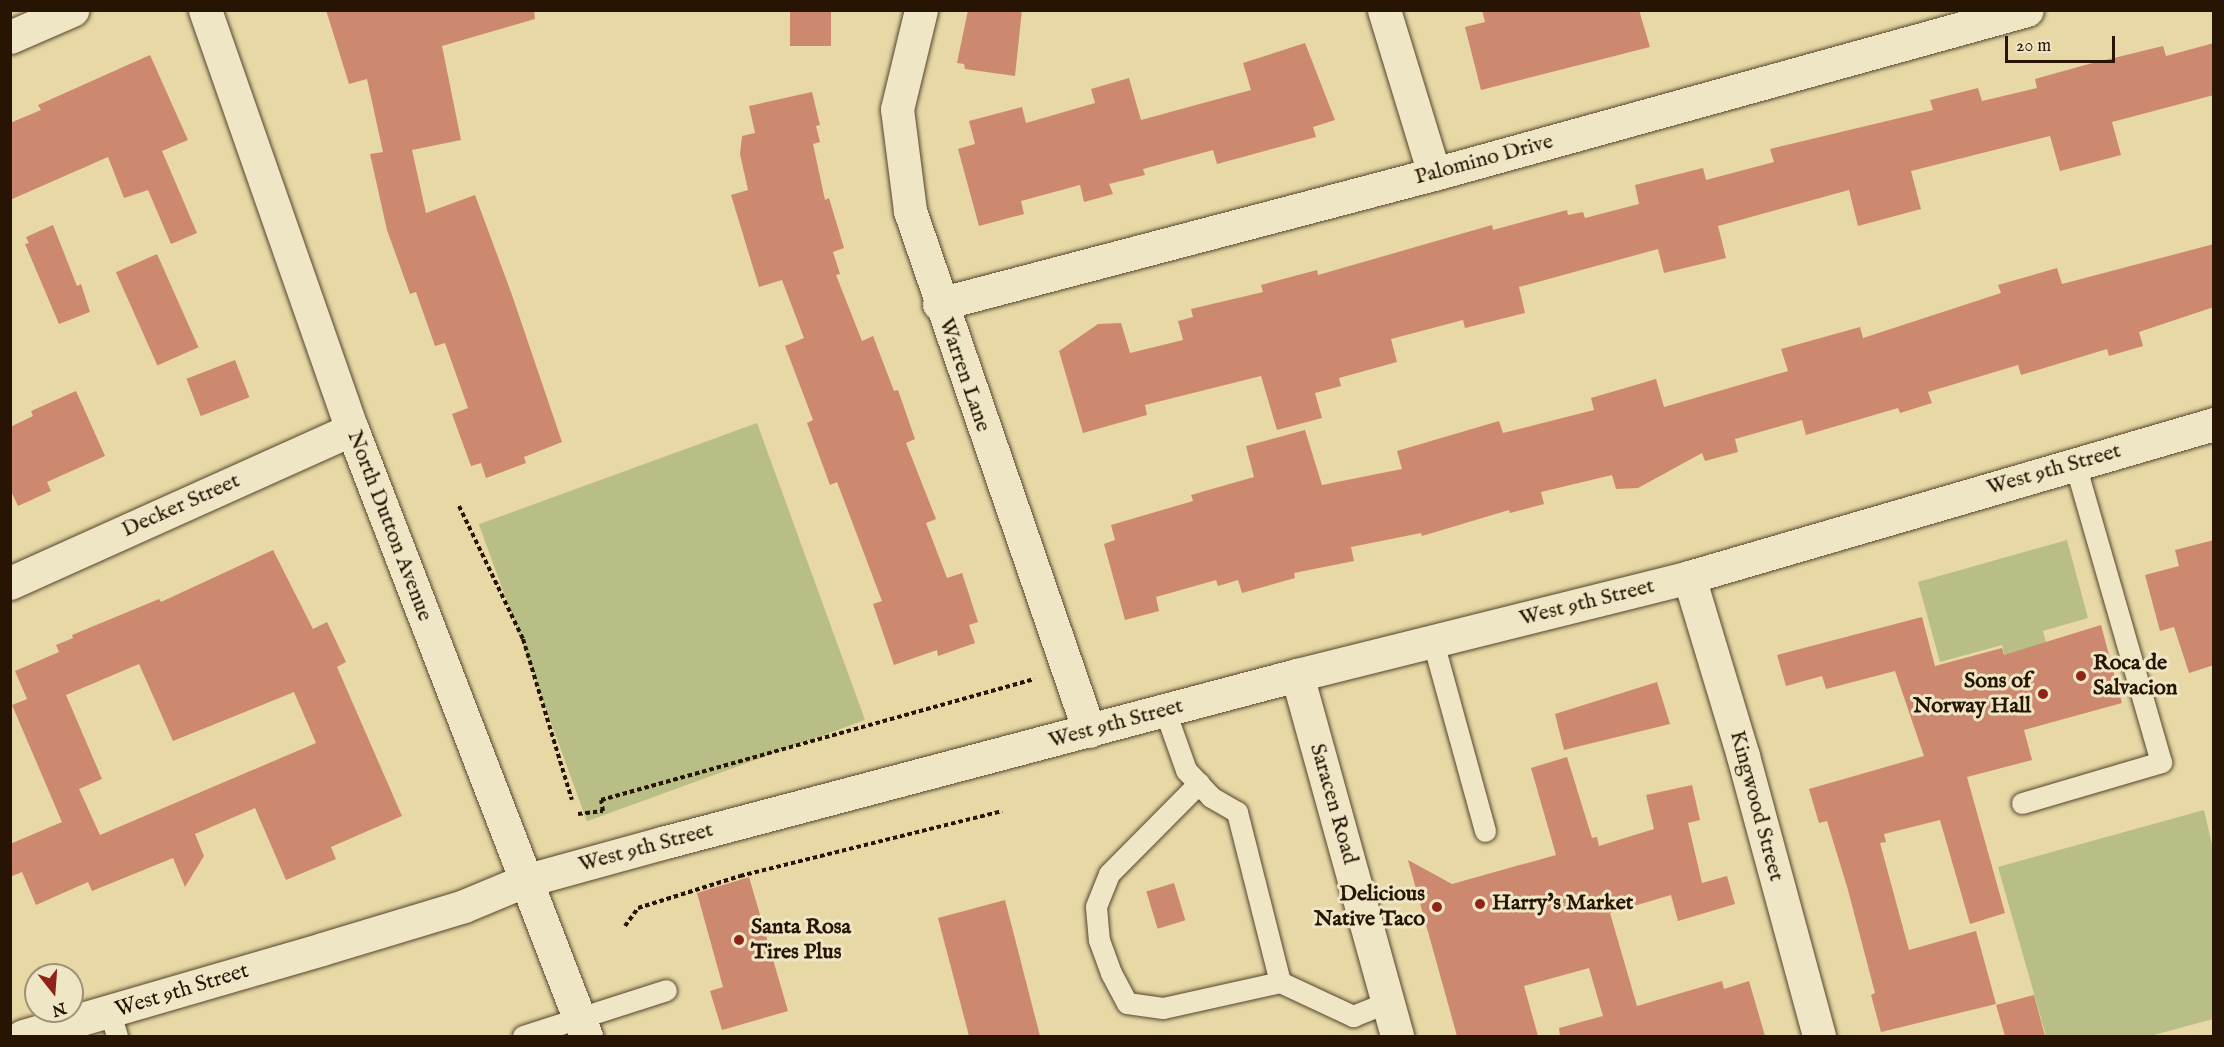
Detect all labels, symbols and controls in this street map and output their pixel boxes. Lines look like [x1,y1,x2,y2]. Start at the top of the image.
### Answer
scale bar [2008,24,2118,62]
text: 20 m [2016,35,2051,58]
street label: Palomino Drive [1412,129,1556,191]
street label: Warren Lane [932,315,996,435]
street label: North Dutton Avenue [340,427,438,625]
street label: West 9th Street [1984,438,2124,502]
street label: Decker Street [118,468,244,544]
street label: West 9th Street [1517,573,1657,633]
place label: Roca de Salvacion [2093,650,2177,702]
place label: Sons of Norway Hall [1913,668,2031,720]
marker: Roca de Salvacion [2074,669,2088,683]
marker: Sons of Norway Hall [2036,687,2050,701]
street label: West 9th Street [1046,693,1186,755]
street label: Kingwood Street [1723,728,1789,884]
street label: Saracen Road [1303,741,1363,867]
street label: West 9th Street [576,817,716,879]
place label: Delicious Native Taco [1314,881,1425,932]
place label: Harry's Market [1492,891,1633,917]
marker: Harry's Market [1473,897,1487,911]
marker: Delicious Native Taco [1430,900,1444,914]
place label: Santa Rosa Tires Plus [751,914,851,966]
marker: Santa Rosa Tires Plus [732,933,746,947]
street label: West 9th Street [112,958,252,1024]
north arrow [24,963,84,1023]
text: N [49,997,68,1020]

